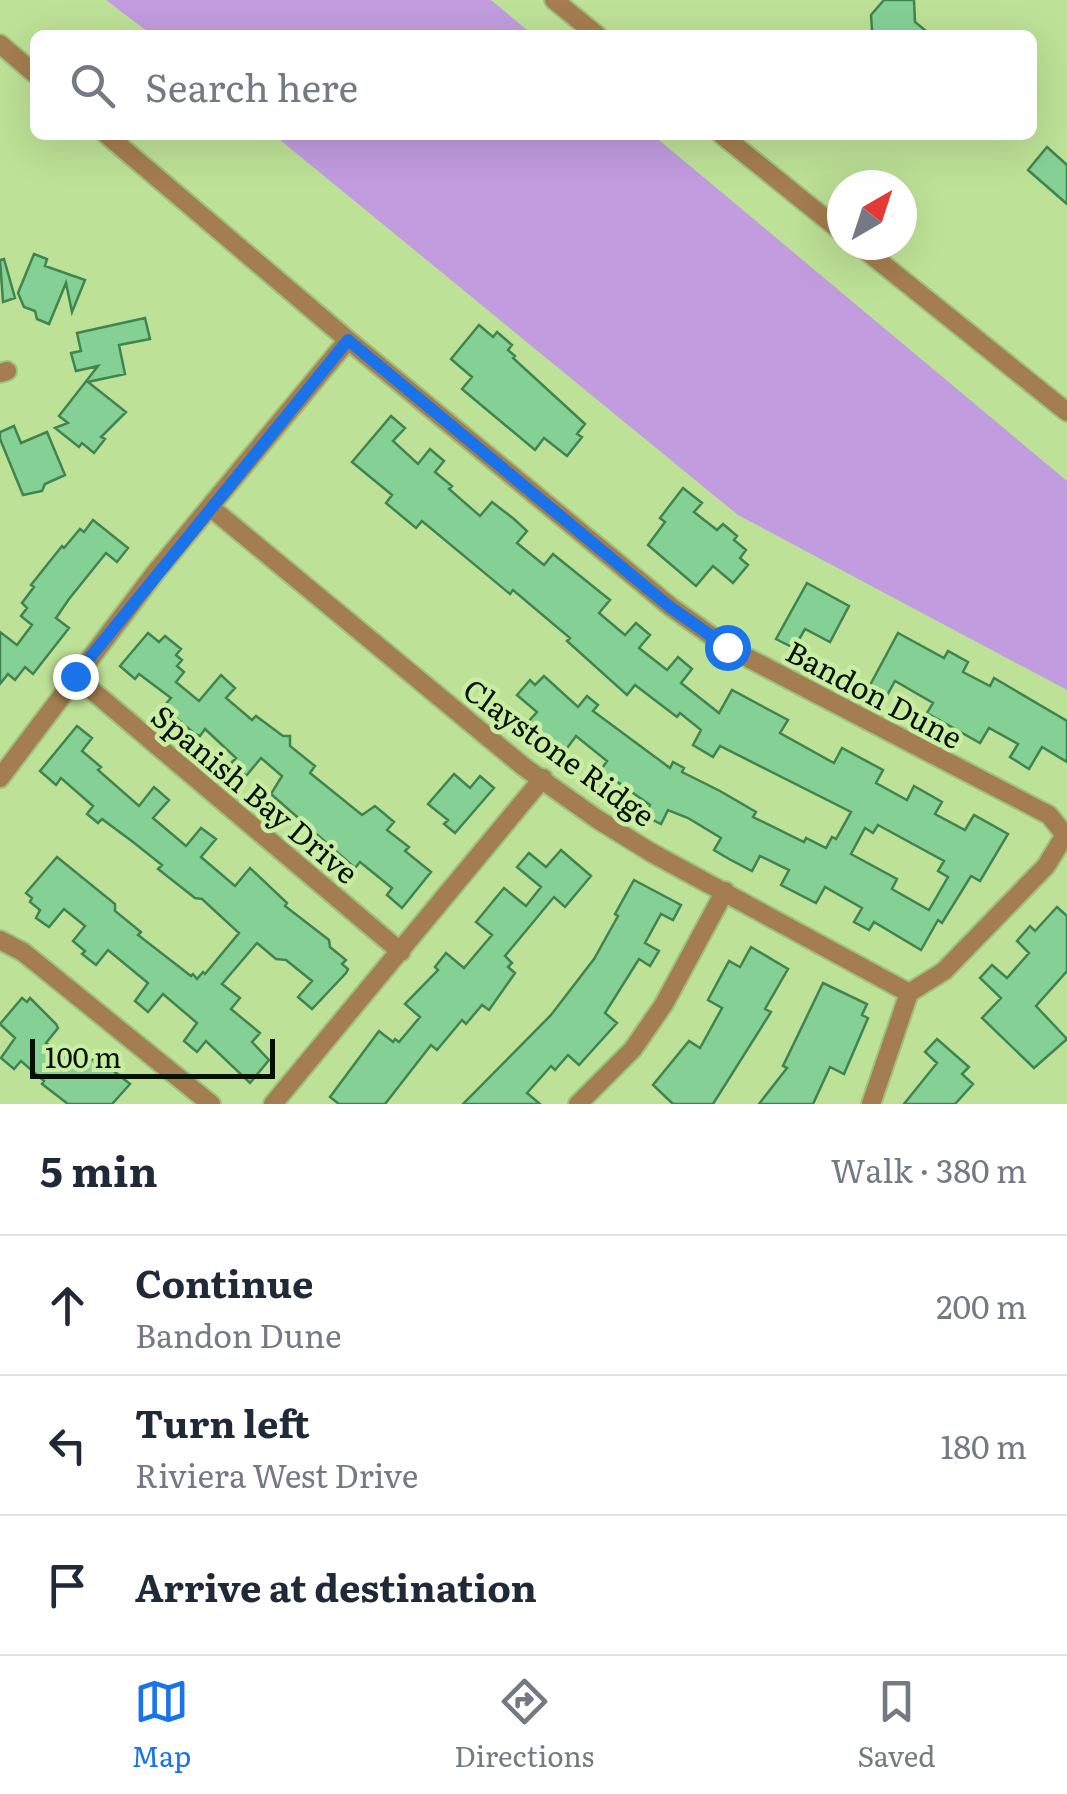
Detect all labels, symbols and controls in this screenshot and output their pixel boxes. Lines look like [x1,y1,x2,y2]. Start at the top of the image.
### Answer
search box [30,30,1037,140]
text: Search here [145,57,358,114]
icon: search [65,58,120,113]
north arrow [827,170,917,260]
route start [705,625,751,671]
street label: Bandon Dune [779,628,971,758]
route end [53,654,99,700]
street label: Claystone Ridge [455,666,665,836]
street label: Spanish Bay Drive [143,693,369,893]
scale bar [30,1034,275,1078]
text: 100 m [45,1035,122,1077]
text: 5 min [40,1138,158,1200]
text: Walk · 380 m [831,1145,1027,1193]
text: Continue [135,1253,313,1310]
icon: ahead [40,1278,95,1333]
text: 200 m [936,1281,1027,1329]
text: Bandon Dune [135,1310,342,1358]
text: Turn left [135,1393,310,1450]
icon: left [40,1418,95,1473]
text: 180 m [940,1421,1027,1469]
text: Riviera West Drive [135,1450,418,1498]
text: Arrive at destination [135,1557,537,1614]
icon: arrive [40,1558,95,1613]
tab: Map [132,1674,191,1776]
tab: Directions [454,1674,594,1776]
tab: Saved [857,1674,935,1776]

